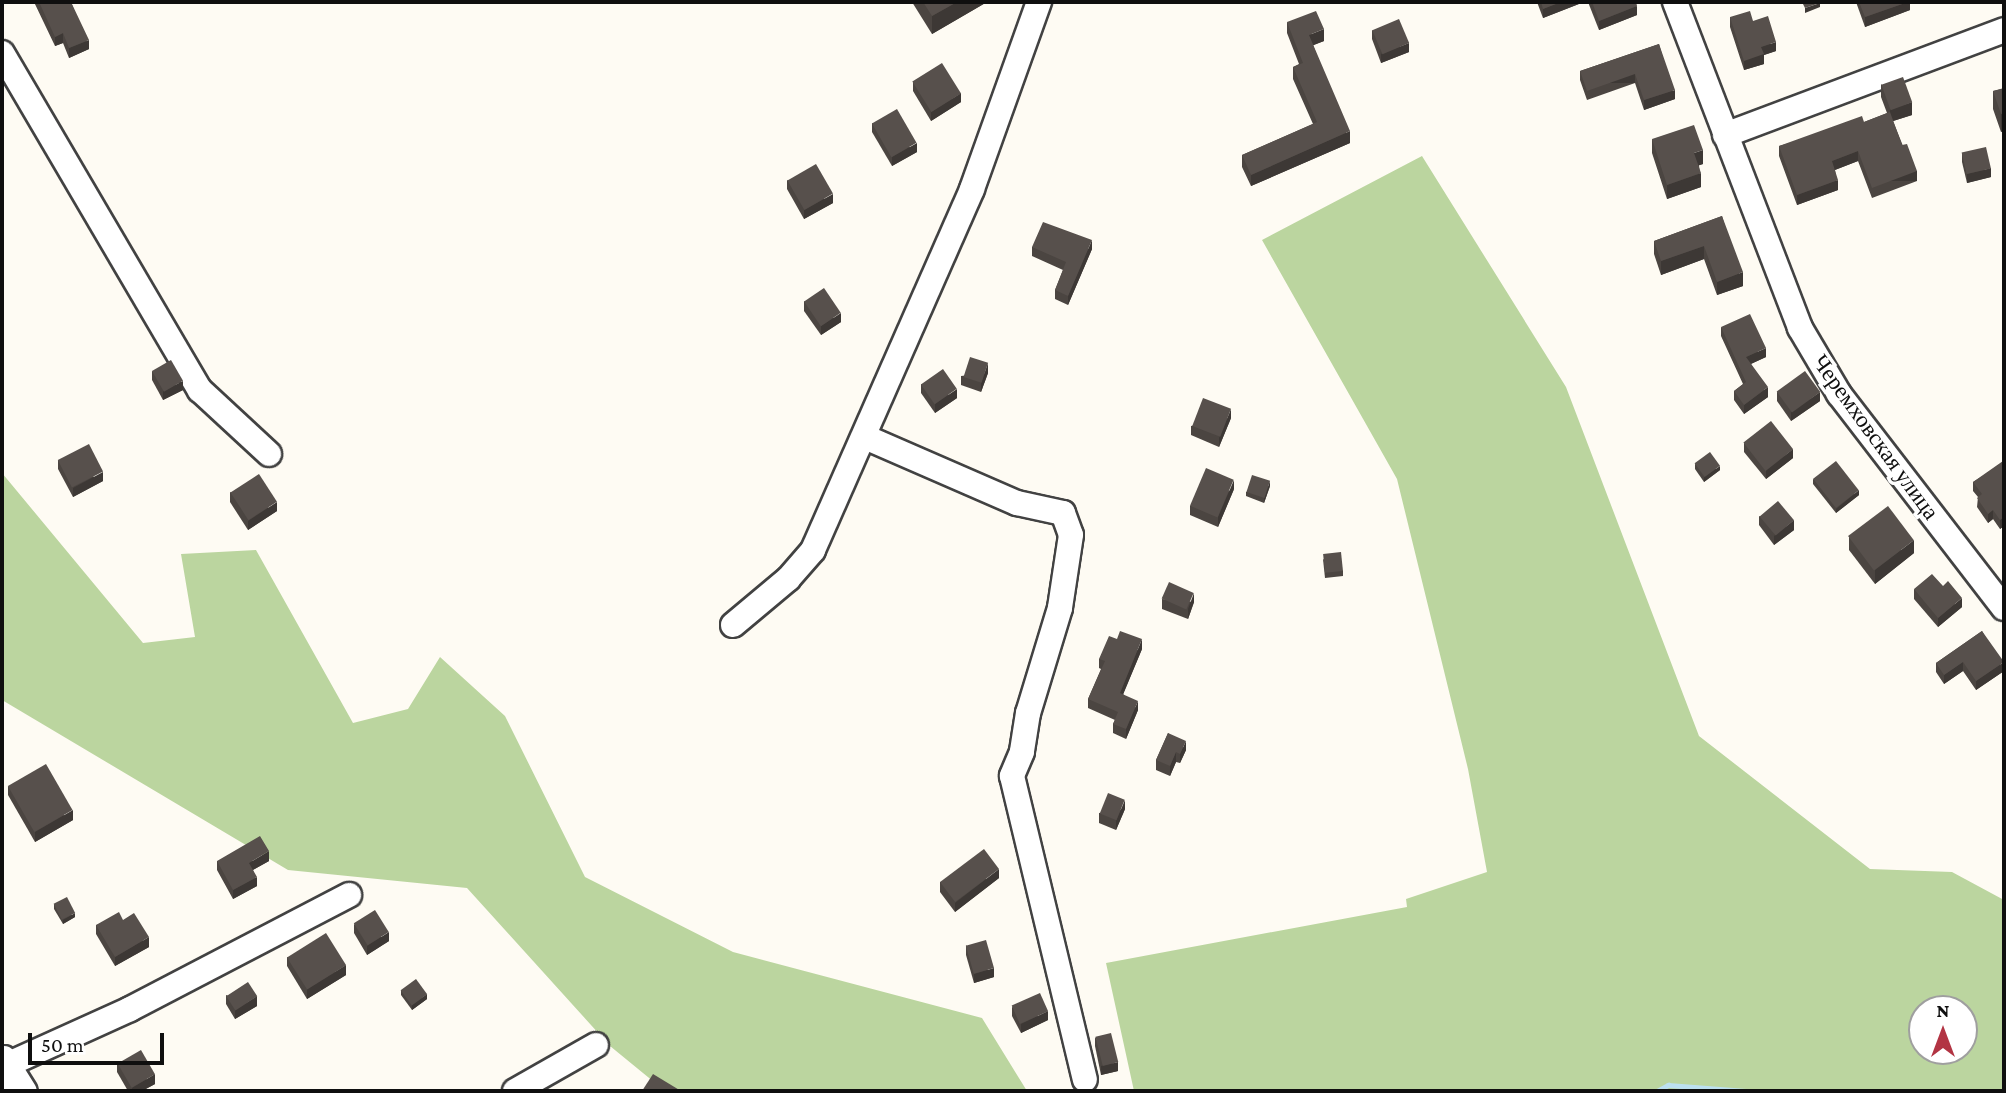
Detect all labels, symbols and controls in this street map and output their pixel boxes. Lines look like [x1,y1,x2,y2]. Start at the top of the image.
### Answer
street label: Черемховская улица [1807,349,1945,525]
north arrow [1908,995,1978,1065]
text: N [1937,1000,1949,1021]
scale bar [32,1020,168,1064]
text: 50 m [41,1033,84,1057]

